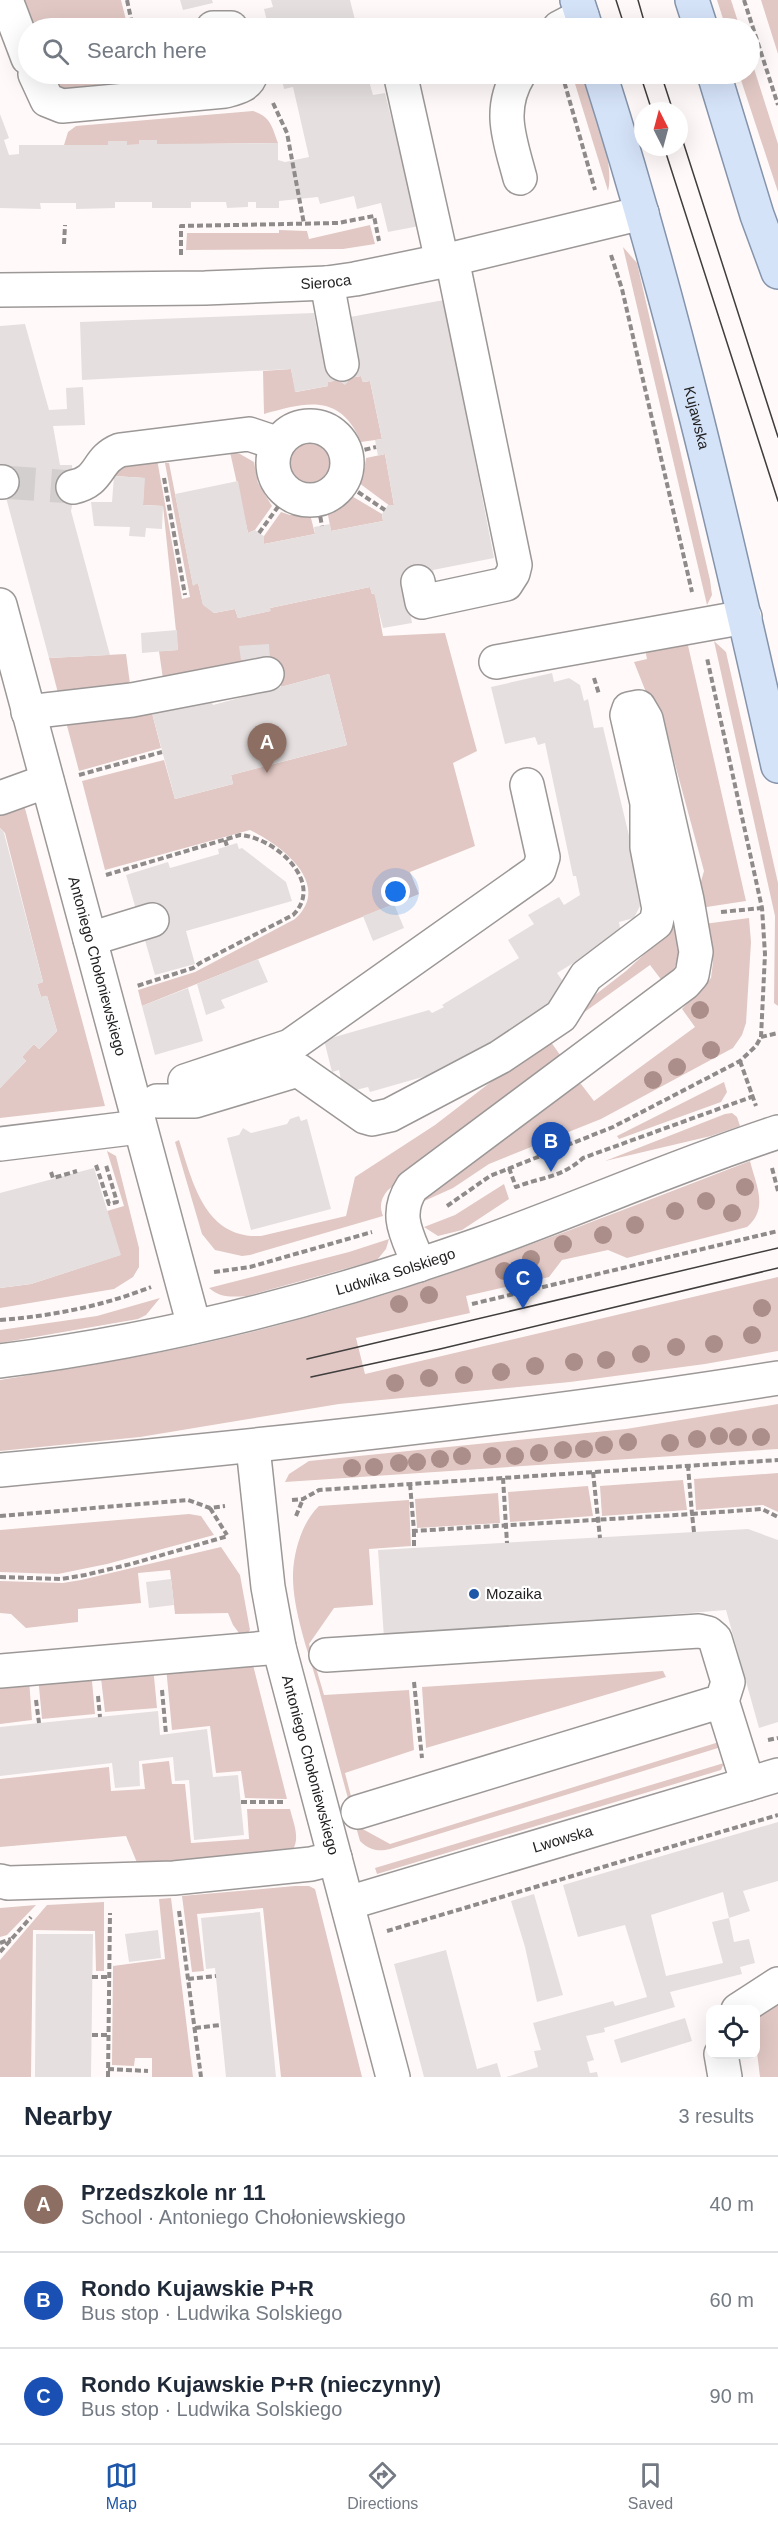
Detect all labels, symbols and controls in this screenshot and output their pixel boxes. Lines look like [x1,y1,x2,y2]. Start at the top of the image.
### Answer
search box [18,18,760,84]
icon: search [39,35,72,68]
text: Search here [87,38,207,63]
north arrow [634,102,688,156]
street label: Sieroca [300,271,353,292]
street label: Kujawska [681,384,713,451]
pin: A [248,724,286,773]
street label: Antoniego Chołoniewskiego [65,874,130,1058]
your location [381,877,410,906]
pin: B [532,1122,570,1172]
street label: Ludwika Solskiego [334,1244,457,1298]
pin: C [504,1260,542,1309]
place label: Mozaika [486,1585,543,1602]
marker: Mozaika [467,1587,481,1601]
street label: Antoniego Chołoniewskiego [279,1673,343,1857]
street label: Lwowska [531,1821,595,1856]
map controls [706,2005,760,2059]
button: locate [706,2005,760,2059]
text: Nearby [24,2101,112,2131]
text: 3 results [678,2105,754,2127]
text: Przedszkole nr 11 [81,2180,266,2205]
text: A [36,2193,51,2215]
text: 40 m [710,2193,754,2215]
text: School · Antoniego Chołoniewskiego [81,2206,406,2228]
text: Rondo Kujawskie P+R [81,2276,314,2301]
text: B [36,2289,51,2311]
text: 60 m [710,2289,754,2311]
text: Bus stop · Ludwika Solskiego [81,2302,342,2324]
text: Rondo Kujawskie P+R (nieczynny) [81,2372,441,2397]
text: C [36,2385,51,2407]
text: 90 m [710,2385,754,2407]
text: Bus stop · Ludwika Solskiego [81,2398,342,2420]
tab: Map [105,2459,138,2513]
tab: Directions [347,2459,418,2513]
tab: Saved [628,2459,673,2513]

